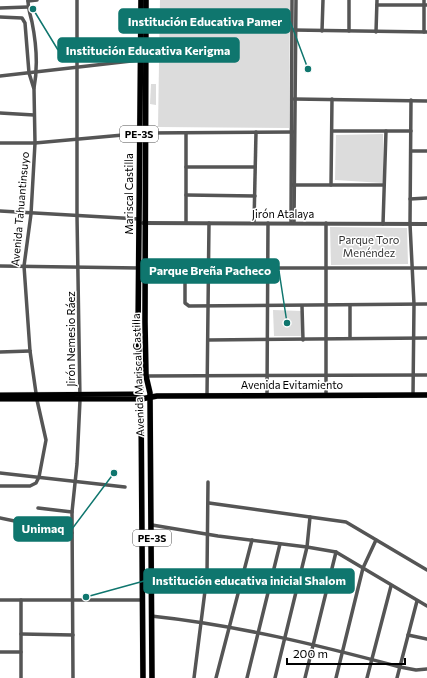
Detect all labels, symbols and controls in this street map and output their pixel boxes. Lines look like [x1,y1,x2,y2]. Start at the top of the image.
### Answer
callout: Institución Educativa Pamer [119,9,290,33]
text: Institución Educativa Pamer [128,14,282,28]
callout: Institución Educativa Kerigma [58,38,239,62]
text: Institución Educativa Kerigma [66,43,230,57]
road number: PE-3S [120,126,158,142]
street label: Avenida Tahuantinsuyo [8,151,31,267]
street label: Mariscal Castilla [122,153,135,235]
street label: Jirón Atalaya [252,207,314,221]
park label: Parque Toro Menéndez [339,233,400,259]
callout: Parque Breña Pacheco [141,259,279,283]
text: Parque Breña Pacheco [149,263,271,277]
street label: Jirón Nemesio Ráez [64,291,78,387]
street label: Avenida Mariscal Castilla [129,313,146,437]
street label: Avenida Evitamiento [241,378,344,391]
callout: Unimaq [14,517,72,541]
text: Unimaq [22,521,64,535]
road number: PE-3S [133,530,171,546]
callout: Institución educativa inicial Shalom [144,569,354,593]
text: Institución educativa inicial Shalom [152,573,346,587]
scale bar [287,640,405,666]
text: 200 m [293,646,328,660]

